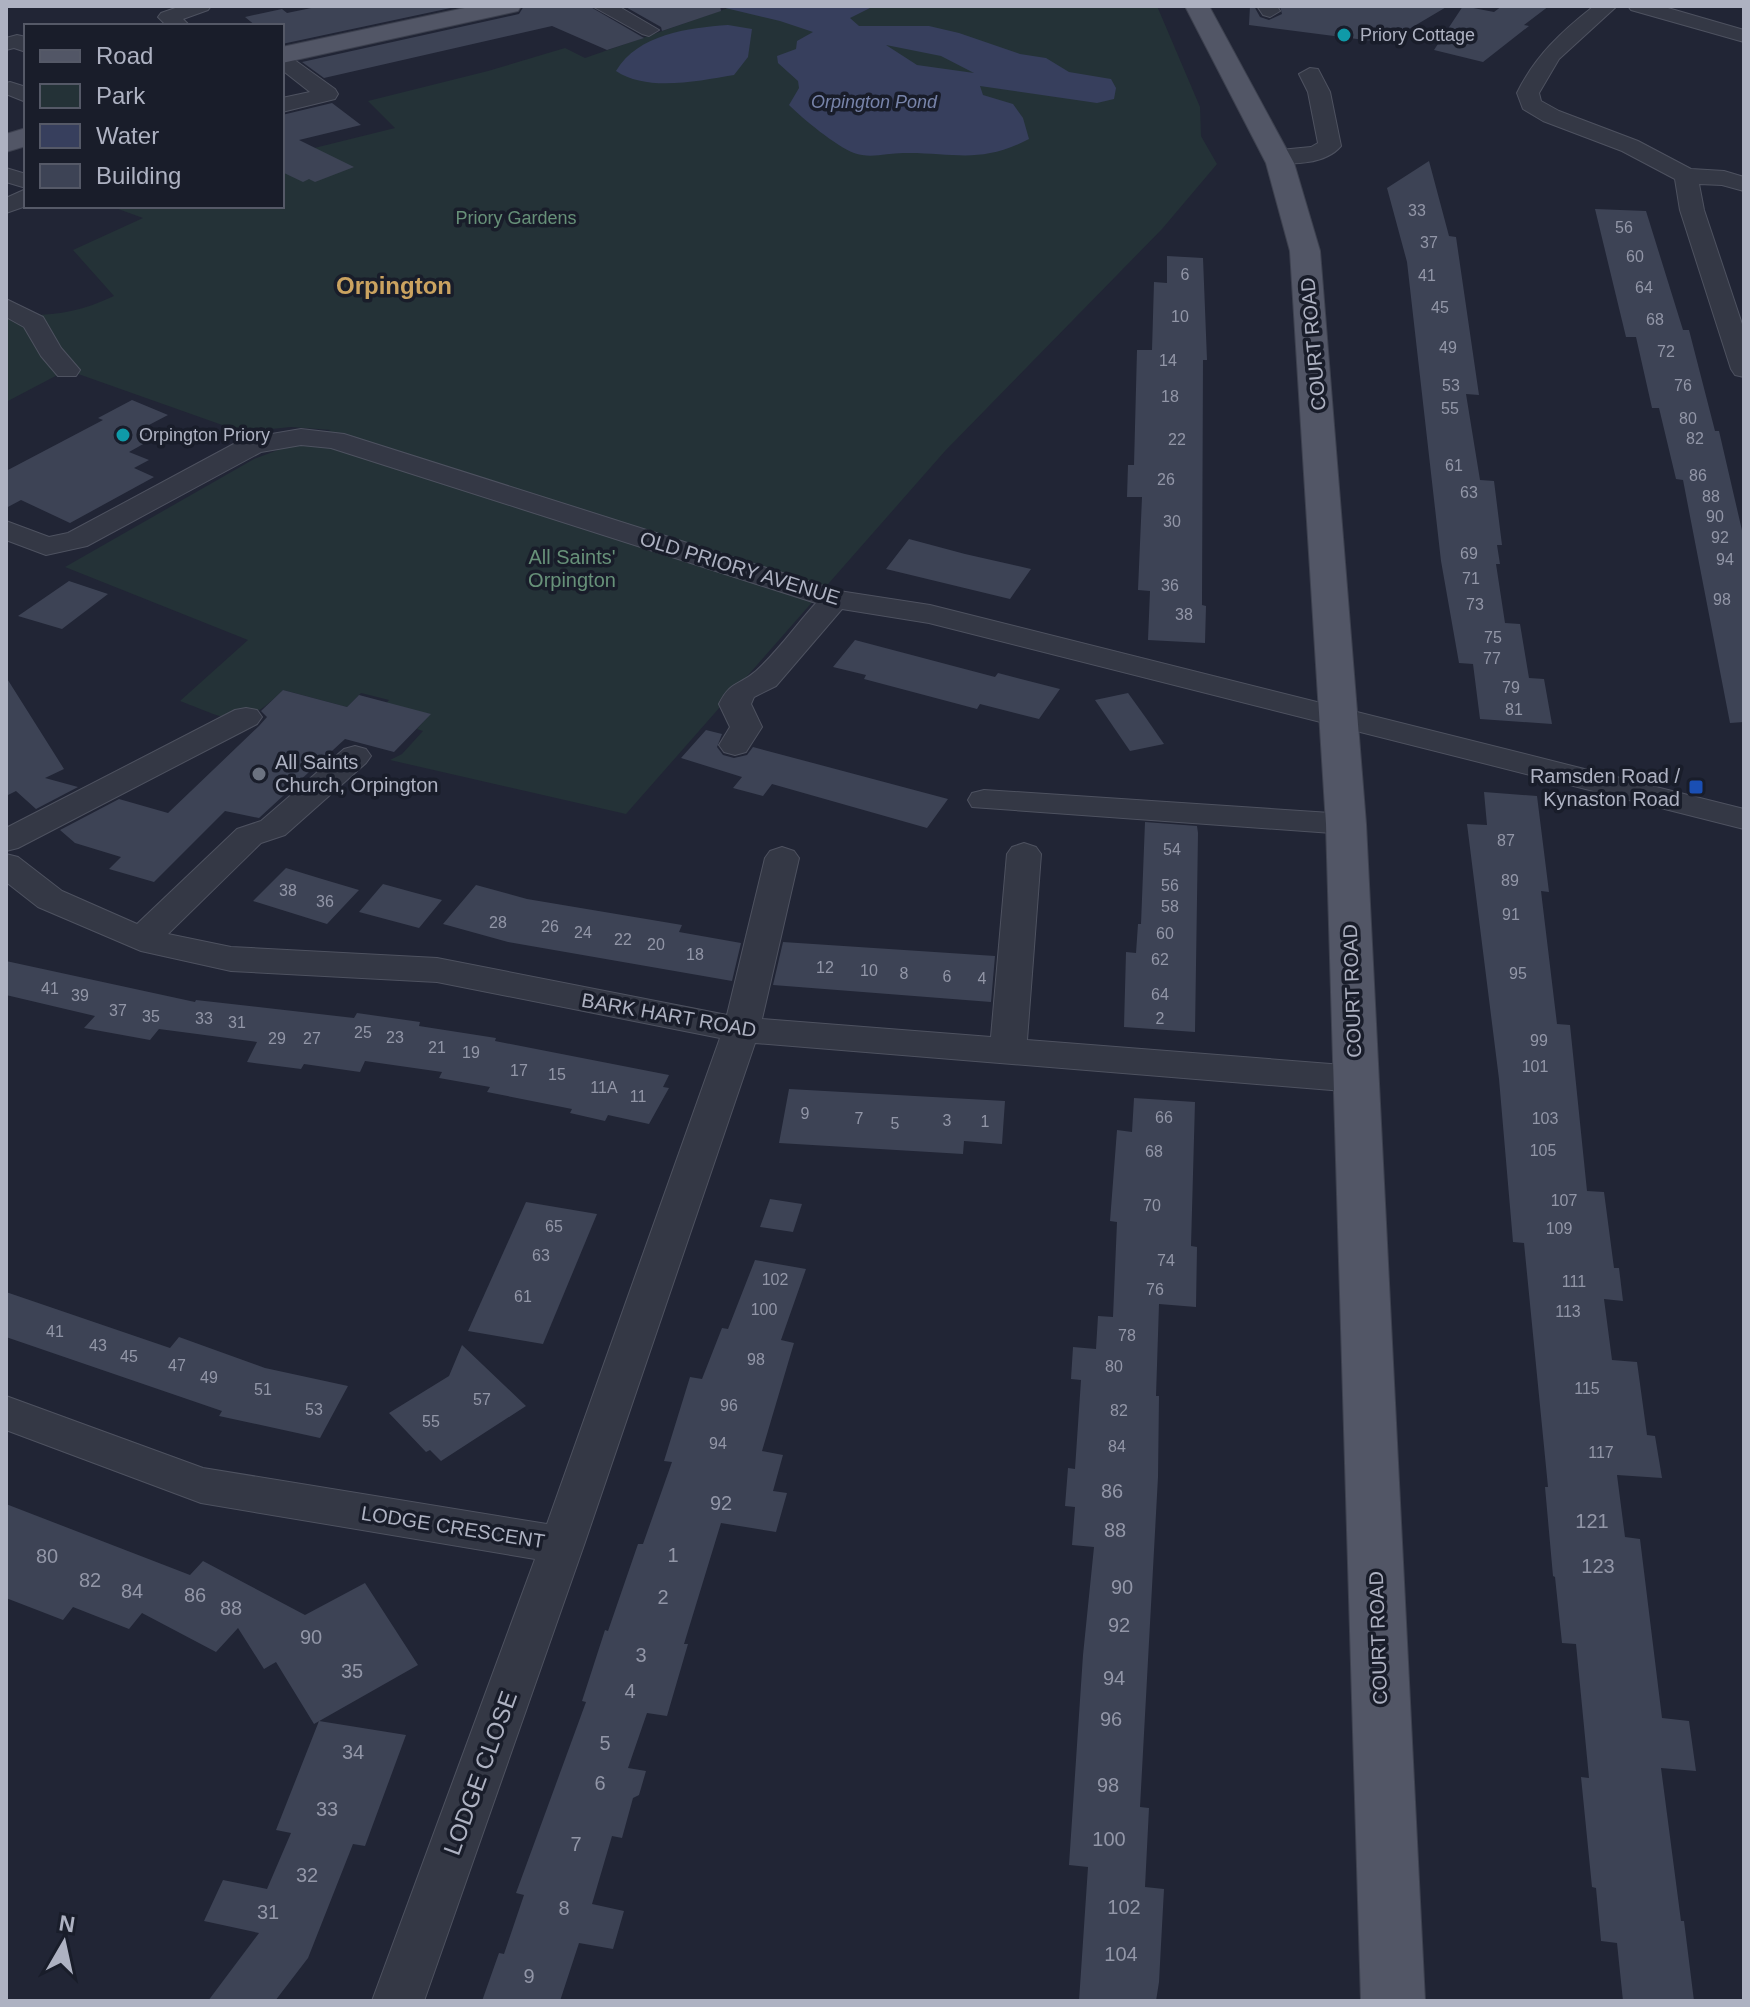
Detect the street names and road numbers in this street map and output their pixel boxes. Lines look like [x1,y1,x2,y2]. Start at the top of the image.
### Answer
street label: COURT ROAD [1296,276,1330,412]
street label: OLD PRIORY AVENUE [637,527,843,609]
street label: COURT ROAD [1339,924,1365,1058]
street label: BARK HART ROAD [580,989,758,1041]
street label: LODGE CRESCENT [360,1502,546,1552]
street label: COURT ROAD [1365,1571,1391,1705]
street label: LODGE CLOSE [438,1688,522,1858]

